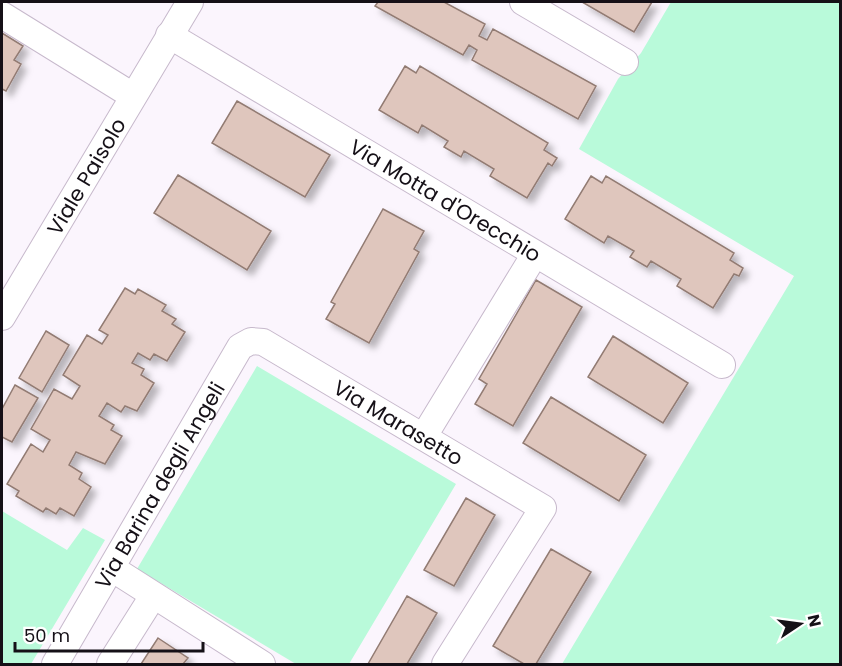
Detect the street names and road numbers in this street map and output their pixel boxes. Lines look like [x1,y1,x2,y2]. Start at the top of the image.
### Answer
street label: Viale Paisolo [40,112,132,240]
street label: Via Motta d'Orecchio [344,132,547,268]
street label: Via Marasetto [328,372,469,472]
street label: Via Barina degli Angeli [88,376,231,594]

